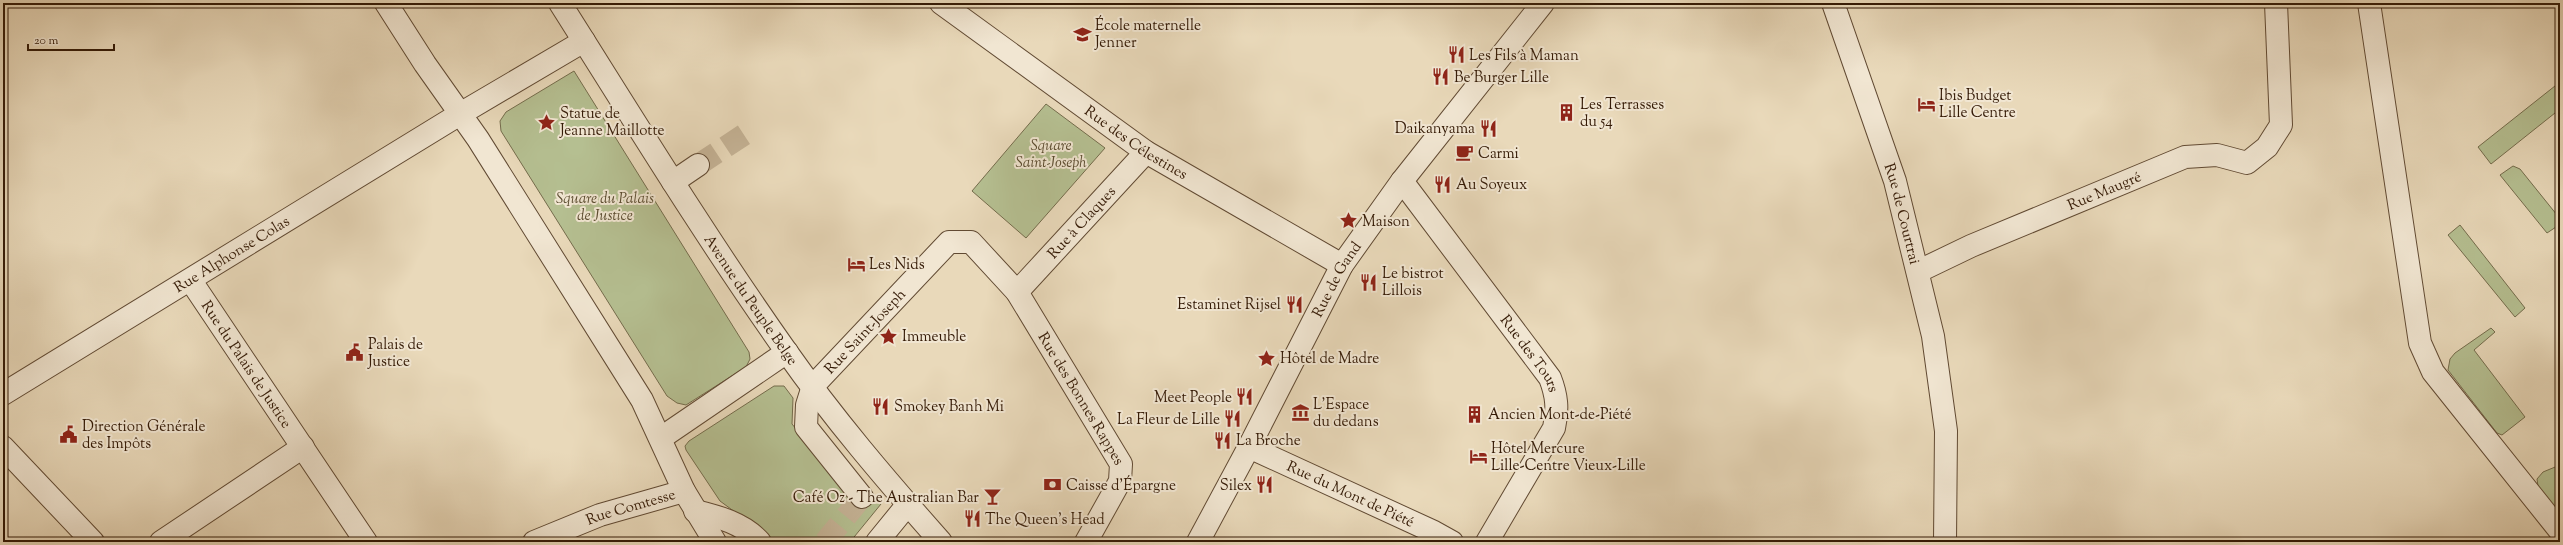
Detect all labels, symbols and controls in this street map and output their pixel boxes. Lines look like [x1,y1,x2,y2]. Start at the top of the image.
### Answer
place label: École maternelle Jenner [1094,15,1201,54]
school or university icon: École maternelle Jenner [1072,24,1092,44]
scale bar [28,26,114,52]
text: 20 m [34,32,59,50]
restaurant icon: Les Fils à Maman [1446,45,1466,65]
place label: Les Fils à Maman [1469,46,1579,67]
restaurant icon: Be Burger Lille [1431,67,1451,87]
place label: Be Burger Lille [1454,68,1549,89]
place label: Ibis Budget Lille Centre [1939,86,2016,124]
hotel icon: Ibis Budget Lille Centre [1916,94,1936,114]
place label: Les Terrasses du 54 [1580,95,1664,133]
street label: Rue des Célestines [1079,101,1191,186]
building icon: Les Terrasses du 54 [1557,103,1577,123]
place label: Statue de Jeanne Maillotte [559,104,665,142]
place icon: Statue de Jeanne Maillotte [537,112,557,132]
restaurant icon: Daikanyama [1478,118,1498,138]
place label: Daikanyama [1395,119,1475,140]
park label: Square Saint-Joseph [1016,136,1087,174]
cafe icon: Carmi [1455,143,1475,163]
place label: Carmi [1478,144,1519,165]
street label: Rue de Courtrai [1878,161,1924,267]
street label: Rue Maugré [2065,167,2145,217]
restaurant icon: Au Soyeux [1433,174,1453,194]
place label: Au Soyeux [1456,175,1527,196]
street label: Rue à Claques [1044,182,1121,264]
park label: Square du Palais de Justice [556,189,654,227]
place icon: Maison [1339,211,1359,231]
street label: Rue Alphonse Colas [170,212,294,299]
place label: Maison [1362,212,1410,233]
street label: Avenue du Peuple Belge [698,231,802,370]
street label: Rue de Gand [1308,237,1368,321]
hotel icon: Les Nids [846,254,866,274]
place label: Les Nids [869,255,925,276]
place label: Le bistrot Lillois [1382,264,1444,302]
restaurant icon: Le bistrot Lillois [1359,272,1379,292]
street label: Rue Saint-Joseph [820,285,911,379]
restaurant icon: Estaminet Rijsel [1284,294,1304,314]
place label: Estaminet Rijsel [1177,295,1281,316]
street label: Rue du Palais de Justice [195,297,296,433]
street label: Rue des Tours [1494,311,1563,395]
place icon: Immeuble [879,326,899,346]
place label: Immeuble [902,327,966,348]
street label: Rue des Bonnes Rappes [1032,329,1128,470]
place label: Palais de Justice [367,335,423,373]
public building icon: Palais de Justice [345,343,365,363]
place icon: Hôtel de Madre [1257,348,1277,368]
place label: Hôtel de Madre [1280,349,1379,370]
restaurant icon: Meet People [1235,387,1255,407]
place label: Meet People [1154,388,1232,409]
place label: L'Espace du dedans [1313,395,1379,433]
restaurant icon: Smokey Banh Mi [871,396,891,416]
place label: Smokey Banh Mi [894,397,1004,418]
museum icon: L'Espace du dedans [1290,403,1310,423]
building icon: Ancien Mont-de-Piété [1465,404,1485,424]
place label: Ancien Mont-de-Piété [1488,405,1632,426]
restaurant icon: La Fleur de Lille [1223,409,1243,429]
place label: La Fleur de Lille [1117,410,1220,431]
place label: Direction Générale des Impôts [82,417,206,455]
public building icon: Direction Générale des Impôts [59,425,79,445]
restaurant icon: La Broche [1213,430,1233,450]
place label: La Broche [1236,431,1301,452]
place label: Hôtel Mercure Lille-Centre Vieux-Lille [1491,439,1646,477]
hotel icon: Hôtel Mercure Lille-Centre Vieux-Lille [1468,447,1488,467]
street label: Rue du Mont de Piété [1283,457,1417,534]
bank icon: Caisse d'Épargne [1043,475,1063,495]
place label: Caisse d'Épargne [1066,475,1176,497]
restaurant icon: Silex [1255,475,1275,495]
place label: Silex [1220,476,1252,497]
street label: Rue Comtesse [583,485,678,532]
bar icon: Café Oz - The Australian Bar [982,487,1002,507]
place label: Café Oz - The Australian Bar [793,488,979,509]
restaurant icon: The Queen's Head [962,509,982,529]
place label: The Queen's Head [985,510,1105,531]

